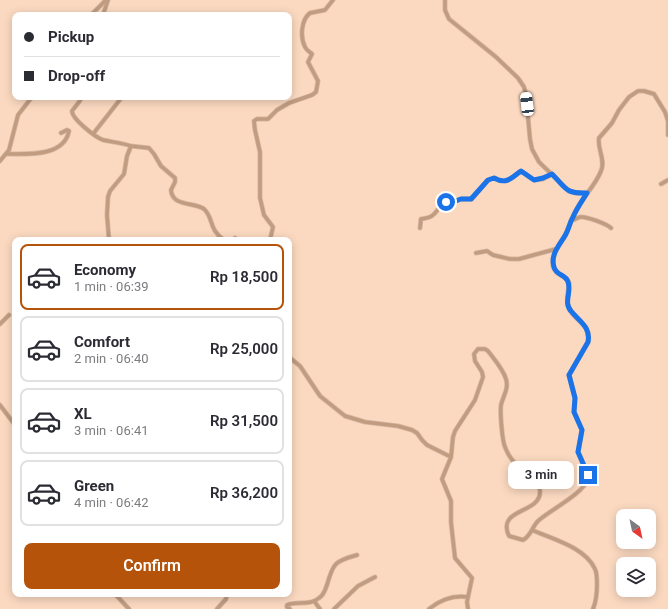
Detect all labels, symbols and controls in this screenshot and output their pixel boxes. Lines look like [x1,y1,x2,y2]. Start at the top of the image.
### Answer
text: Pickup [48,28,94,46]
text: Drop-off [48,67,105,85]
car [520,91,534,117]
route start [437,193,455,211]
icon: car [26,259,62,295]
text: Economy [74,261,136,279]
text: Rp 18,500 [210,268,278,286]
text: 1 min · 06:39 [74,279,149,294]
icon: car [26,331,62,367]
text: Comfort [74,333,130,351]
text: Rp 25,000 [210,340,278,358]
text: 2 min · 06:40 [74,351,149,366]
icon: car [26,403,62,439]
text: XL [74,405,92,423]
text: Rp 31,500 [210,412,278,430]
text: 3 min · 06:41 [74,423,149,438]
callout: 3 min [508,461,574,489]
route end [579,466,597,484]
text: 3 min [525,467,557,482]
icon: car [26,475,62,511]
text: Green [74,477,114,495]
text: Rp 36,200 [210,484,278,502]
text: 4 min · 06:42 [74,495,149,510]
north arrow [616,509,656,549]
map controls [616,509,656,597]
button: Confirm [24,543,280,589]
button: layers [616,557,656,597]

